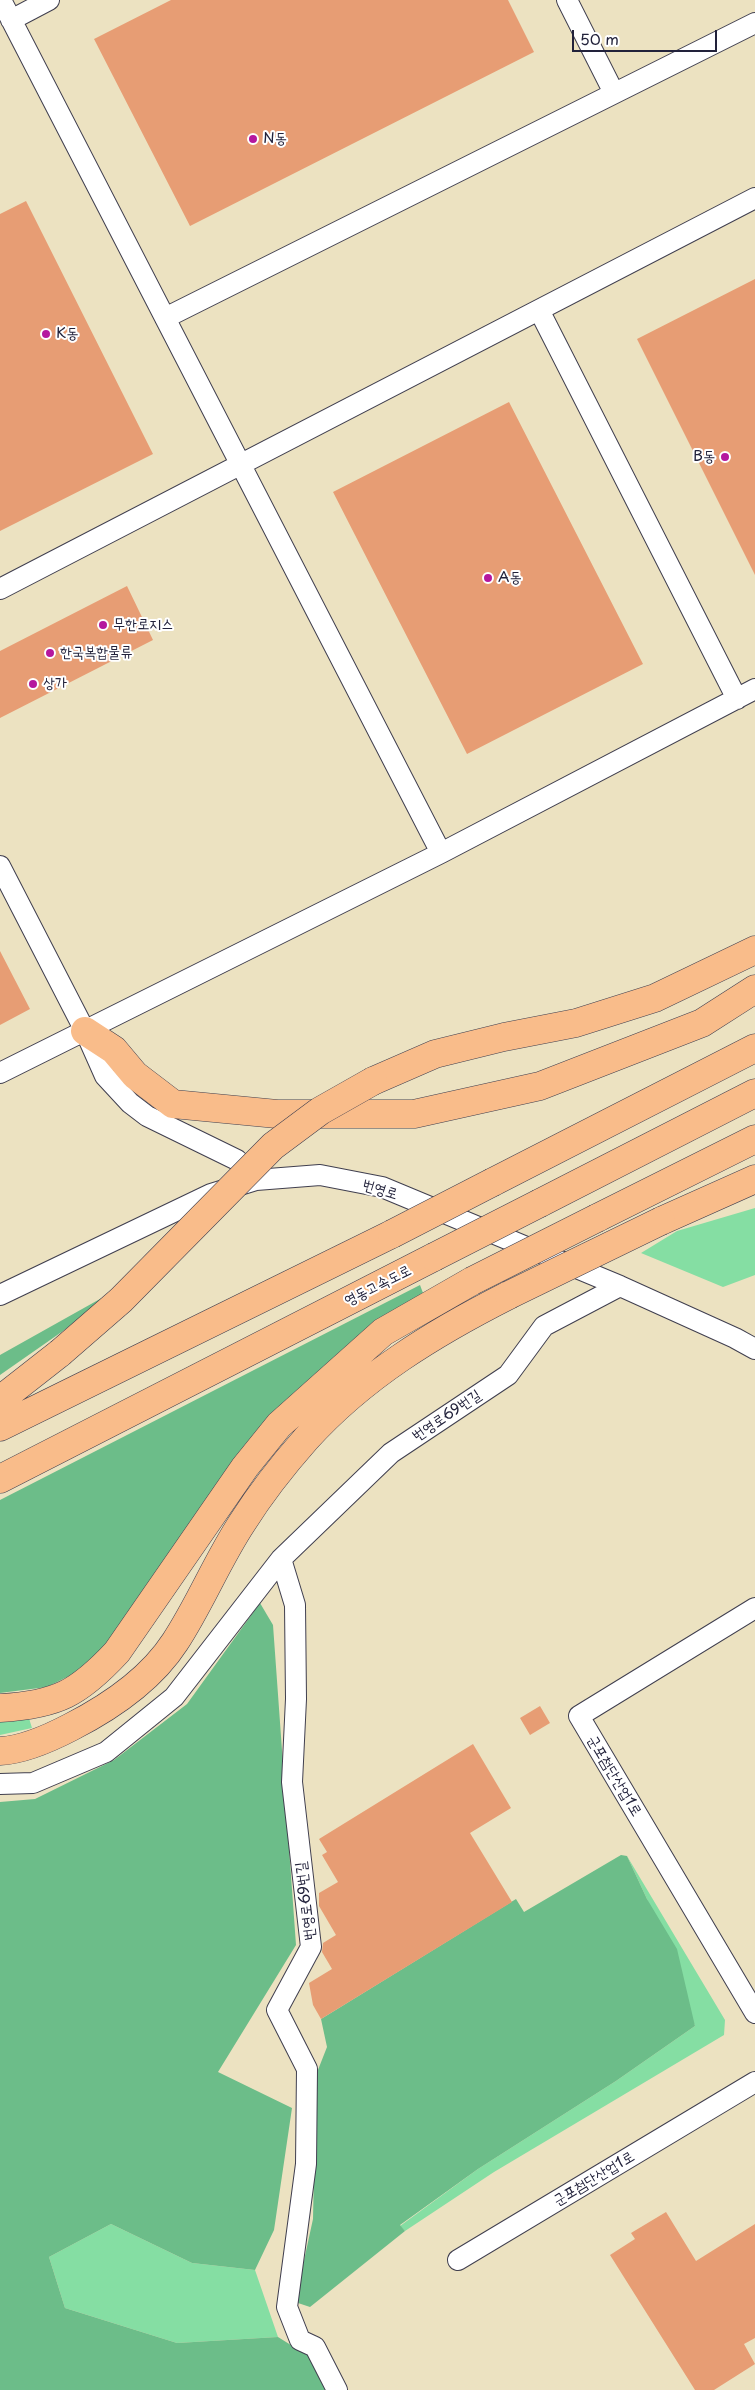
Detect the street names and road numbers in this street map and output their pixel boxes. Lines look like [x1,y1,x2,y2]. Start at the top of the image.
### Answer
street label: 번영로 [360,1176,400,1204]
street label: 영동고속도로 [342,1262,414,1310]
street label: 번영로69번길 [409,1386,485,1446]
street label: 군포첨단산업1로 [583,1732,645,1820]
street label: 번영로69번길 [292,1861,320,1941]
street label: 군포첨단산업1로 [550,2148,638,2210]

